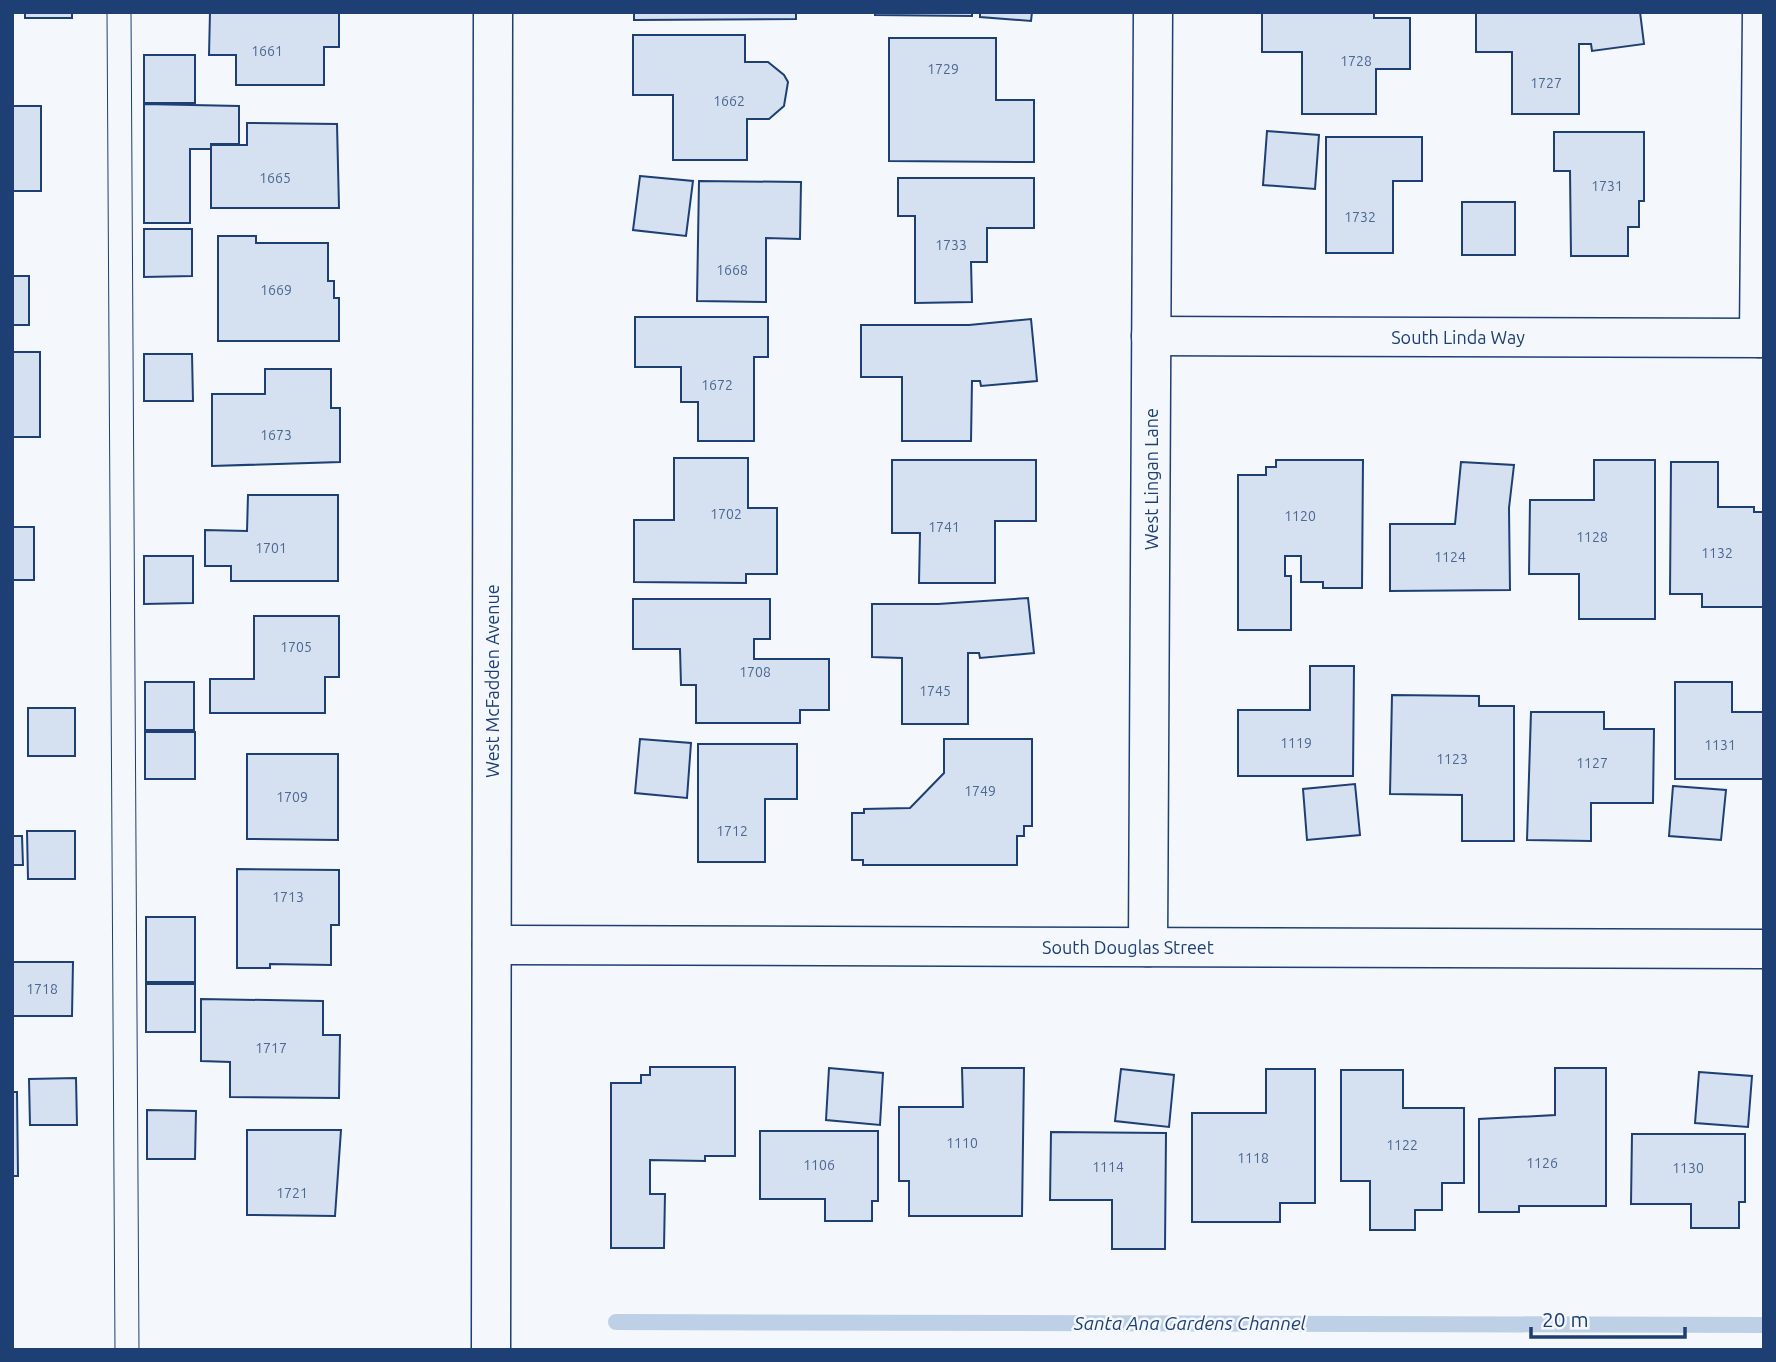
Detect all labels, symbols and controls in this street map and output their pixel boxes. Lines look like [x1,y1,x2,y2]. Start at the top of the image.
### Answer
house number: 1661 [251,43,283,59]
house number: 1728 [1340,53,1372,69]
house number: 1729 [927,61,959,77]
house number: 1727 [1530,75,1562,91]
house number: 1662 [713,93,745,109]
house number: 1665 [259,170,291,186]
house number: 1731 [1591,178,1623,194]
house number: 1732 [1344,209,1376,225]
house number: 1733 [935,237,967,253]
house number: 1668 [716,262,748,278]
house number: 1669 [260,282,292,298]
street label: South Linda Way [1391,327,1525,347]
house number: 1672 [701,377,733,393]
street label: West Lingan Lane [1141,408,1161,550]
house number: 1673 [260,427,292,443]
house number: 1702 [710,506,742,522]
house number: 1120 [1284,508,1316,524]
house number: 1741 [928,519,960,535]
house number: 1128 [1576,529,1608,545]
house number: 1701 [255,540,287,556]
house number: 1132 [1701,545,1733,561]
house number: 1124 [1434,549,1466,565]
street label: West McFadden Avenue [482,584,502,778]
house number: 1705 [280,639,312,655]
house number: 1708 [739,664,771,680]
house number: 1745 [919,683,951,699]
house number: 1119 [1280,735,1312,751]
house number: 1131 [1704,737,1736,753]
house number: 1123 [1436,751,1468,767]
house number: 1127 [1576,755,1608,771]
house number: 1749 [964,783,996,799]
house number: 1709 [276,789,308,805]
house number: 1712 [716,823,748,839]
house number: 1713 [272,889,304,905]
street label: South Douglas Street [1042,937,1214,957]
house number: 1718 [26,981,58,997]
house number: 1717 [255,1040,287,1056]
house number: 1110 [946,1135,978,1151]
house number: 1122 [1386,1137,1418,1153]
house number: 1118 [1237,1150,1269,1166]
house number: 1126 [1526,1155,1558,1171]
house number: 1106 [803,1157,835,1173]
house number: 1114 [1092,1159,1124,1175]
house number: 1130 [1672,1160,1704,1176]
house number: 1721 [276,1185,308,1201]
scale bar [1531,1296,1685,1340]
text: 20 m [1542,1307,1589,1331]
water label: Santa Ana Gardens Channel [1073,1312,1307,1334]

